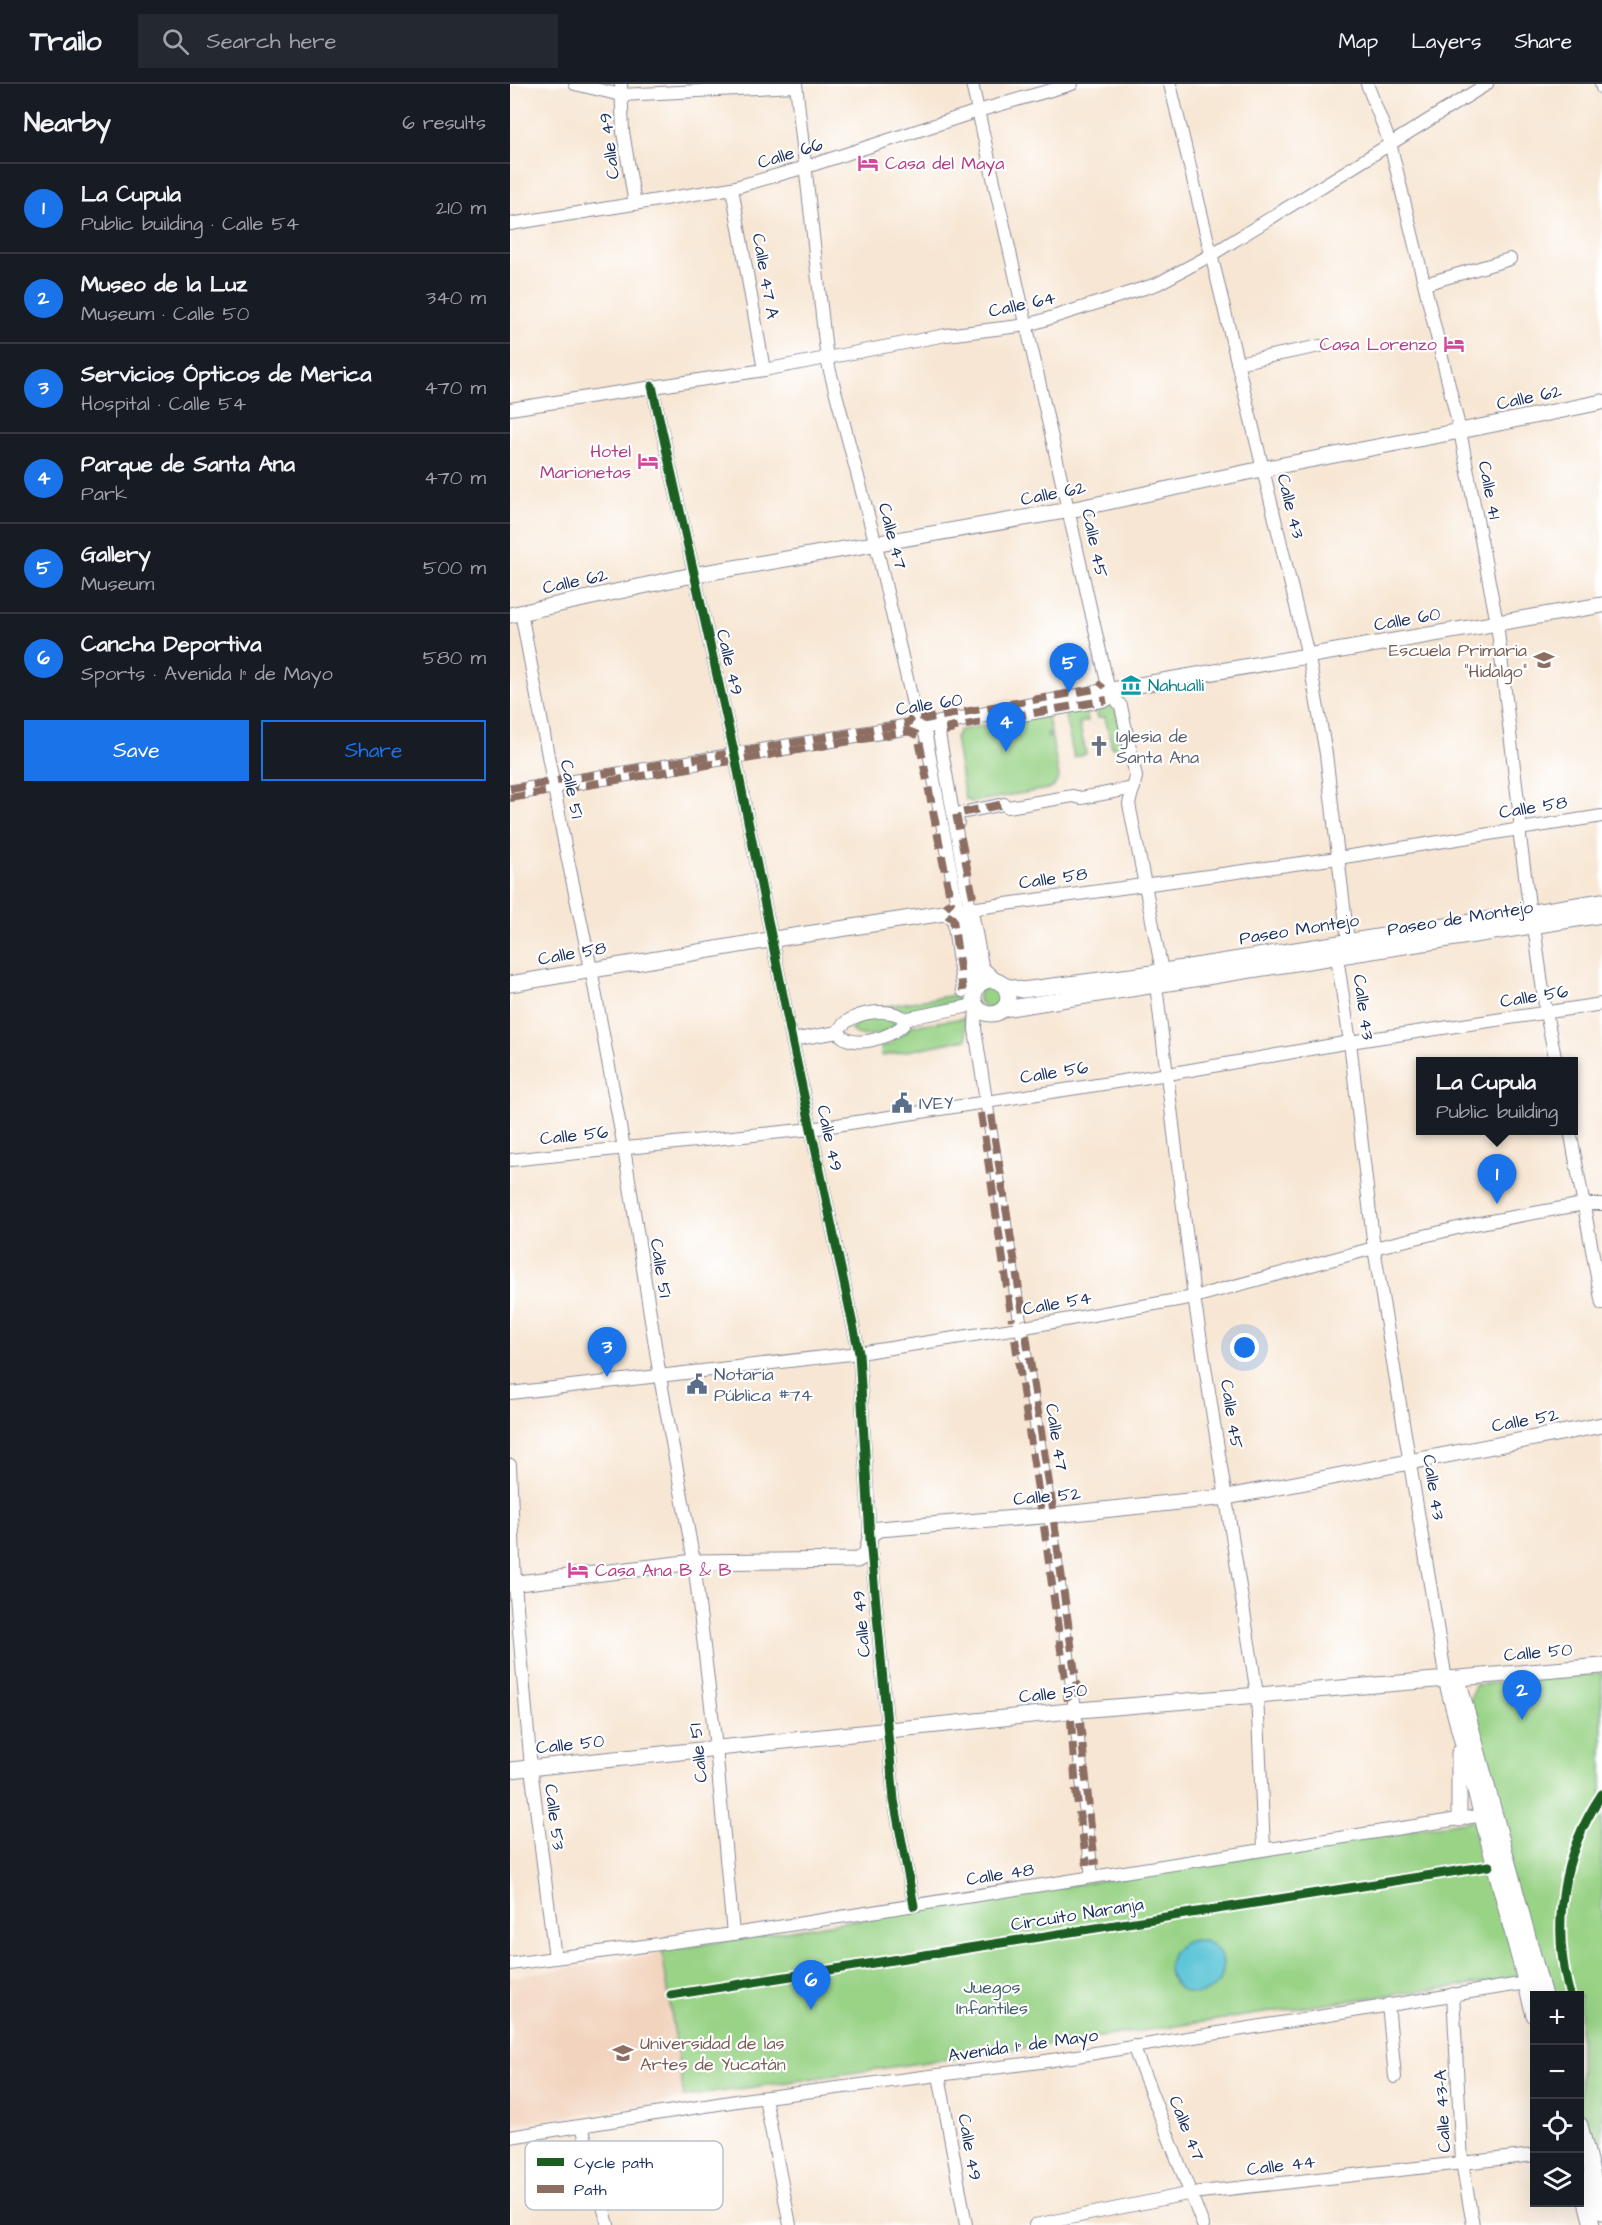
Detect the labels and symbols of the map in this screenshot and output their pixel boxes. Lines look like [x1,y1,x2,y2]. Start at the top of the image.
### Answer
street label: Calle 49 [593,111,626,181]
street label: Calle 66 [754,132,826,175]
hotel icon: Casa del Maya [856,151,880,175]
place label: Casa del Maya [885,151,1004,177]
street label: Calle 47 A [746,231,785,321]
street label: Calle 64 [986,285,1058,324]
place label: Casa Lorenzo [1319,332,1437,357]
hotel icon: Casa Lorenzo [1442,332,1466,356]
street label: Calle 62 [1494,378,1565,417]
place label: Hotel Marionetas [540,439,631,485]
hotel icon: Hotel Marionetas [636,449,660,473]
street label: Calle 41 [1472,459,1507,521]
street label: Calle 43 [1270,471,1311,541]
street label: Calle 62 [1018,475,1089,512]
street label: Calle 47 [872,500,913,572]
street label: Calle 45 [1075,507,1114,580]
street label: Calle 62 [540,562,611,601]
street label: Calle 60 [1372,601,1442,638]
street label: Calle 49 [710,627,749,698]
place label: Escuela Primaria "Hidalgo" [1389,638,1527,685]
pin: 5 [1050,644,1088,693]
school or university icon: Escuela Primaria "Hidalgo" [1532,648,1556,672]
museum icon: Nahualli [1119,673,1143,697]
place label: Nahualli [1148,673,1204,698]
street label: Calle 60 [894,687,964,722]
pin: 4 [986,702,1026,752]
place label: Iglesia de Santa Ana [1116,724,1199,770]
church icon: Iglesia de Santa Ana [1087,734,1111,758]
street label: Calle 51 [554,757,589,821]
street label: Calle 58 [1497,790,1569,825]
street label: Calle 58 [1017,861,1089,896]
street label: Paseo de Montejo [1385,895,1535,942]
street label: Paseo Montejo [1237,908,1361,951]
street label: Calle 58 [536,935,609,972]
street label: Calle 43 [1347,973,1380,1041]
street label: Calle 56 [1498,979,1570,1014]
street label: Calle 56 [1018,1055,1090,1090]
public building icon: IVEY [890,1091,914,1115]
place label: IVEY [919,1091,954,1116]
street label: Calle 49 [810,1103,849,1173]
street label: Calle 56 [539,1119,609,1152]
pin: 1 [1478,1154,1516,1204]
street label: Calle 51 [644,1237,678,1299]
street label: Calle 54 [1021,1285,1093,1322]
pin: 3 [588,1328,626,1377]
your location [1230,1333,1259,1362]
place label: Notaría Pública #74 [714,1362,813,1408]
public building icon: Notaría Pública #74 [685,1372,709,1396]
street label: Calle 45 [1214,1378,1249,1451]
street label: Calle 47 [1039,1402,1074,1473]
street label: Calle 52 [1490,1402,1561,1439]
street label: Calle 43 [1416,1453,1451,1522]
street label: Calle 52 [1012,1481,1082,1512]
hotel icon: Casa Ana B & B [566,1558,590,1582]
place label: Casa Ana B & B [595,1558,731,1583]
street label: Calle 49 [846,1589,877,1658]
street label: Calle 50 [1503,1637,1573,1668]
pin: 2 [1502,1670,1542,1720]
street label: Calle 50 [1018,1677,1088,1710]
street label: Calle 51 [683,1722,714,1784]
street label: Calle 50 [535,1728,605,1761]
street label: Calle 53 [538,1783,571,1852]
street label: Calle 48 [964,1857,1036,1892]
street label: Circuito Naranja [1009,1892,1145,1937]
pin: 6 [792,1960,830,2010]
park label: Juegos Infantiles [956,1975,1028,2021]
street label: Avenida 1° de Mayo [946,2023,1100,2069]
place label: Universidad de las Artes de Yucatán [640,2031,786,2077]
school or university icon: Universidad de las Artes de Yucatán [611,2041,635,2065]
street label: Calle 43-A [1428,2068,1457,2153]
street label: Calle 47 [1162,2092,1211,2164]
street label: Calle 49 [951,2112,988,2182]
legend [525,2141,723,2210]
street label: Calle 44 [1245,2149,1317,2182]
text: Cycle path [574,2152,653,2175]
text: Path [574,2179,607,2201]

